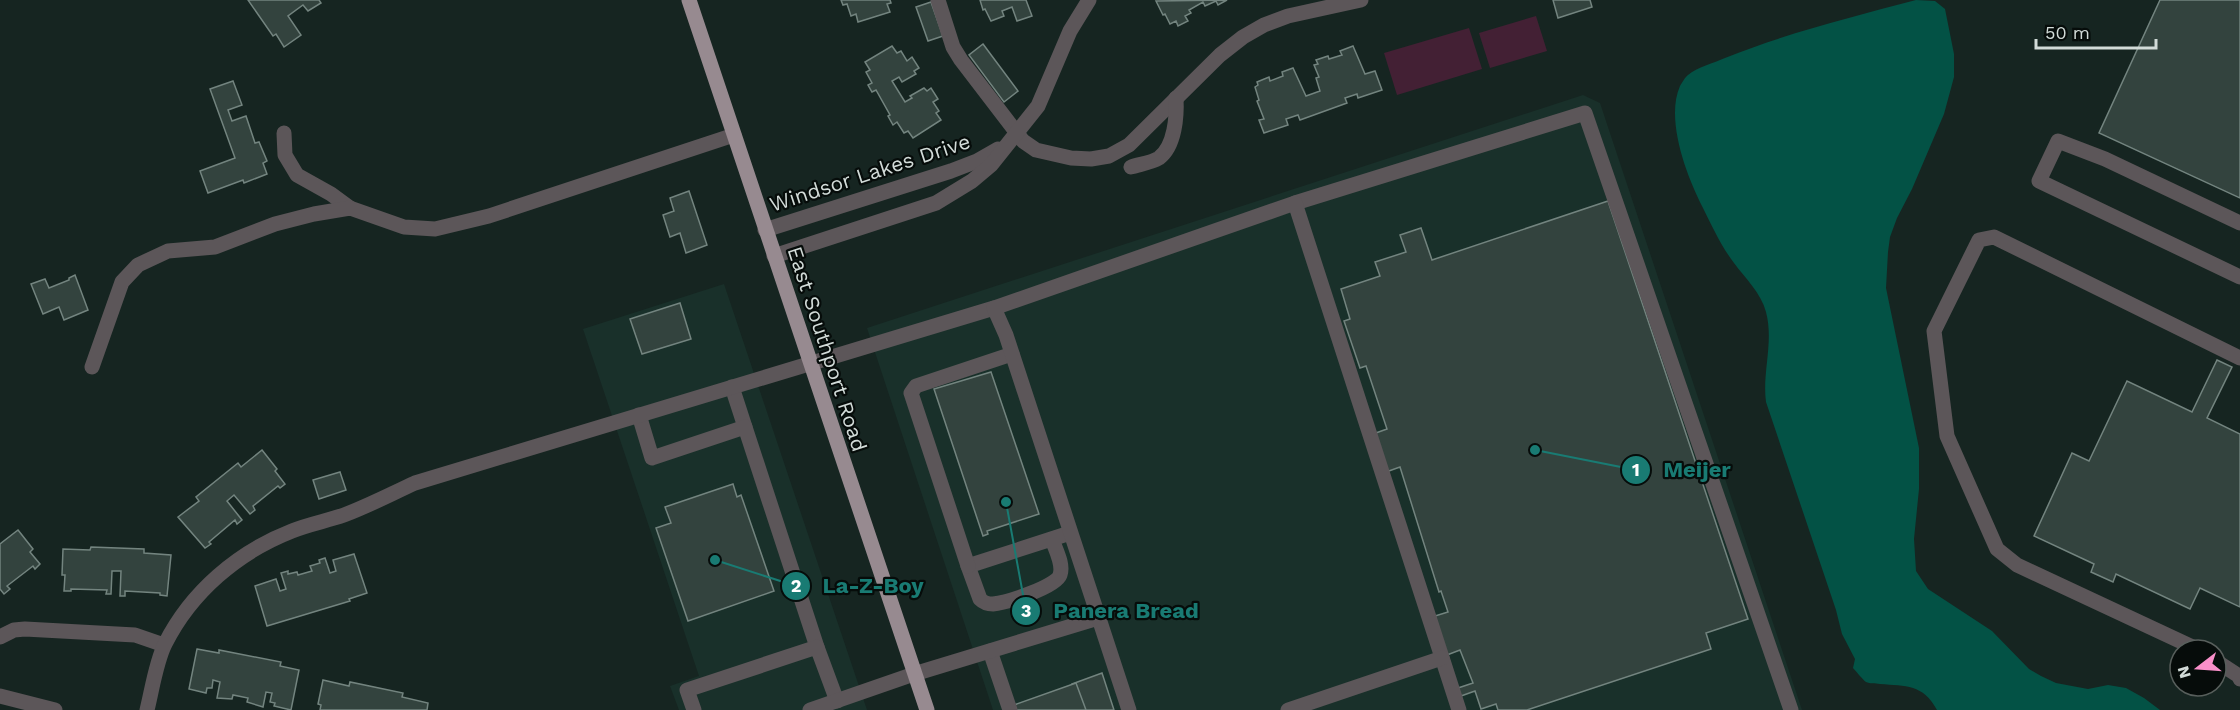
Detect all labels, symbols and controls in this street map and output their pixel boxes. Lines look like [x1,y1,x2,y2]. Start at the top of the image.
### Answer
scale bar [2036,12,2156,50]
text: 50 m [2045,22,2090,43]
street label: Windsor Lakes Drive [766,128,973,217]
street label: East Southport Road [783,243,872,455]
callout: Meijer [1621,450,1743,490]
text: Meijer [1663,457,1731,482]
text: 1 [1632,459,1640,480]
callout: La-Z-Boy [781,566,936,606]
text: La-Z-Boy [822,573,924,598]
text: 2 [791,575,801,596]
callout: Panera Bread [1011,591,1211,631]
text: Panera Bread [1053,598,1199,623]
text: 3 [1021,600,1031,621]
north arrow [2168,638,2228,698]
text: N [2173,664,2195,681]

